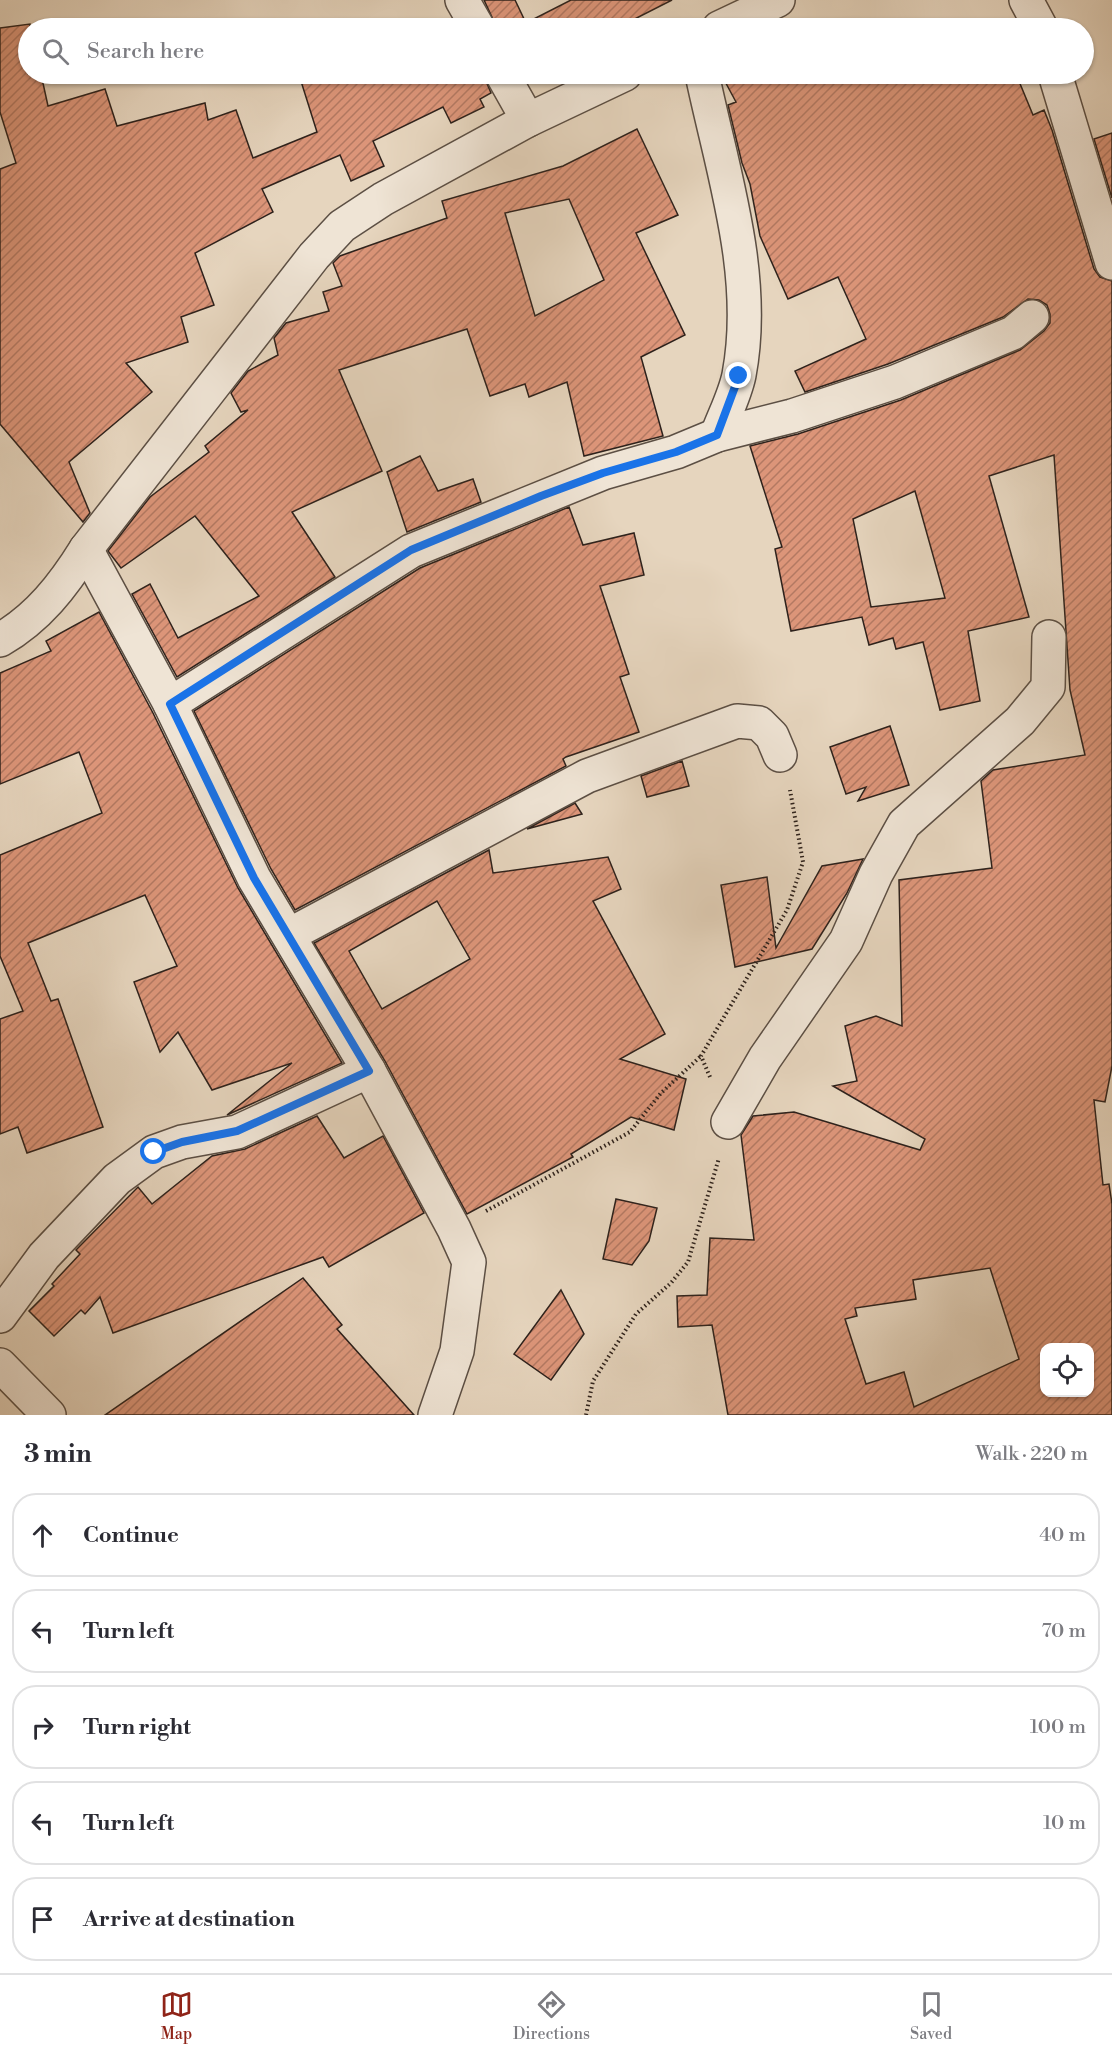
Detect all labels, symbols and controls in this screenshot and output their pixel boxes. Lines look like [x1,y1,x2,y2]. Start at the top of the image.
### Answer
search box [18,18,1094,84]
icon: search [39,35,72,68]
text: Search here [87,38,204,65]
route end [725,362,751,388]
route start [140,1138,166,1164]
map controls [1040,1343,1094,1397]
button: locate [1040,1343,1094,1397]
text: 3 min [24,1438,92,1470]
text: Walk · 220 m [975,1442,1088,1467]
icon: ahead [26,1519,59,1552]
text: Continue [83,1522,179,1549]
text: 40 m [1039,1523,1086,1548]
icon: left [26,1615,59,1648]
text: Turn left [83,1618,174,1645]
text: 70 m [1042,1619,1086,1644]
icon: right [26,1711,59,1744]
text: Turn right [83,1714,191,1741]
text: 100 m [1030,1715,1086,1740]
icon: left [26,1807,59,1840]
text: Turn left [83,1810,174,1837]
text: 10 m [1043,1811,1086,1836]
icon: arrive [26,1903,59,1936]
text: Arrive at destination [83,1906,295,1933]
tab: Map [160,1988,193,2044]
tab: Directions [513,1988,590,2044]
tab: Saved [910,1988,952,2044]

